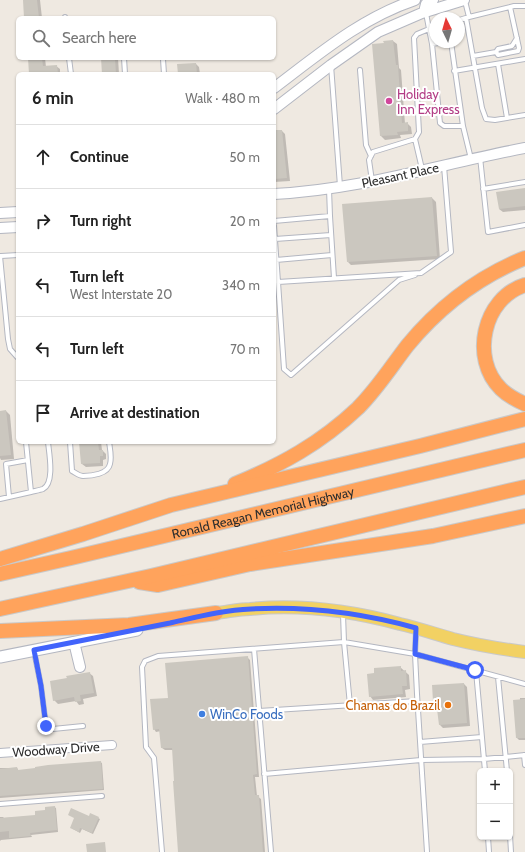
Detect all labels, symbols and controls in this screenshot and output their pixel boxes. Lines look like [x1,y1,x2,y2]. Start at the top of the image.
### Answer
north arrow [429,12,465,48]
search box [16,16,276,60]
icon: search [30,27,52,49]
text: Search here [62,29,137,47]
place label: Holiday Inn Express [397,86,460,117]
text: 6 min [32,88,74,108]
text: Walk · 480 m [185,90,260,106]
marker: Holiday Inn Express [384,96,394,106]
icon: ahead [32,146,54,168]
text: Continue [70,148,129,166]
text: 50 m [230,149,260,165]
street label: Pleasant Place [360,159,440,191]
icon: right [32,210,54,232]
text: Turn right [70,212,131,230]
text: 20 m [230,213,260,229]
text: Turn left [70,268,124,286]
icon: left [32,274,54,296]
text: 340 m [222,277,260,293]
text: West Interstate 20 [70,286,172,302]
icon: left [32,338,54,360]
text: Turn left [70,340,124,358]
text: 70 m [230,341,260,357]
icon: arrive [32,402,54,424]
text: Arrive at destination [70,404,200,422]
street label: Ronald Reagan Memorial Highway [170,483,356,542]
route start [466,661,484,679]
place label: Chamas do Brazil [346,697,440,713]
marker: Chamas do Brazil [443,700,453,710]
place label: WinCo Foods [210,706,284,722]
marker: WinCo Foods [197,709,207,719]
route end [37,717,55,735]
street label: Woodway Drive [12,738,100,760]
map controls [477,768,513,840]
button: + [477,768,513,804]
button: − [477,804,513,840]

